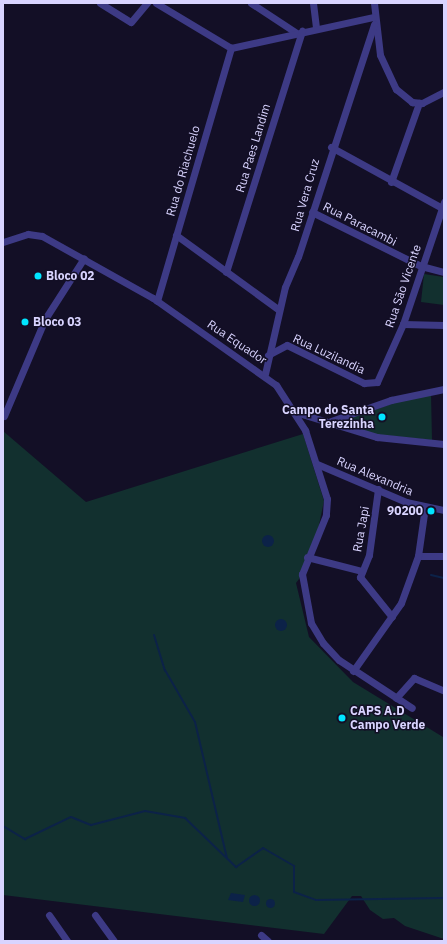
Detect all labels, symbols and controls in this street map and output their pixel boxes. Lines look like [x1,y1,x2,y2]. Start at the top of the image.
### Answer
street label: Rua Paes Landim [233,102,273,194]
street label: Rua do Riachuelo [163,124,203,218]
street label: Rua Vera Cruz [288,157,322,233]
street label: Rua Paracambi [321,199,399,249]
street label: Rua São Vicente [382,242,424,330]
place label: Bloco 02 [46,269,95,283]
marker: Bloco 02 [33,271,43,281]
place label: Bloco 03 [33,315,82,329]
marker: Bloco 03 [20,317,30,327]
street label: Rua Equador [204,317,270,367]
street label: Rua Luzilandia [291,331,367,377]
place label: Campo do Santa Terezinha [282,403,374,431]
marker: Campo do Santa Terezinha [377,412,387,422]
street label: Rua Alexandria [335,454,415,498]
place label: 90200 [387,504,423,518]
street label: Rua Japi [350,505,372,553]
marker: 90200 [426,506,436,516]
place label: CAPS A.D Campo Verde [350,704,425,732]
marker: CAPS A.D Campo Verde [337,713,347,723]

